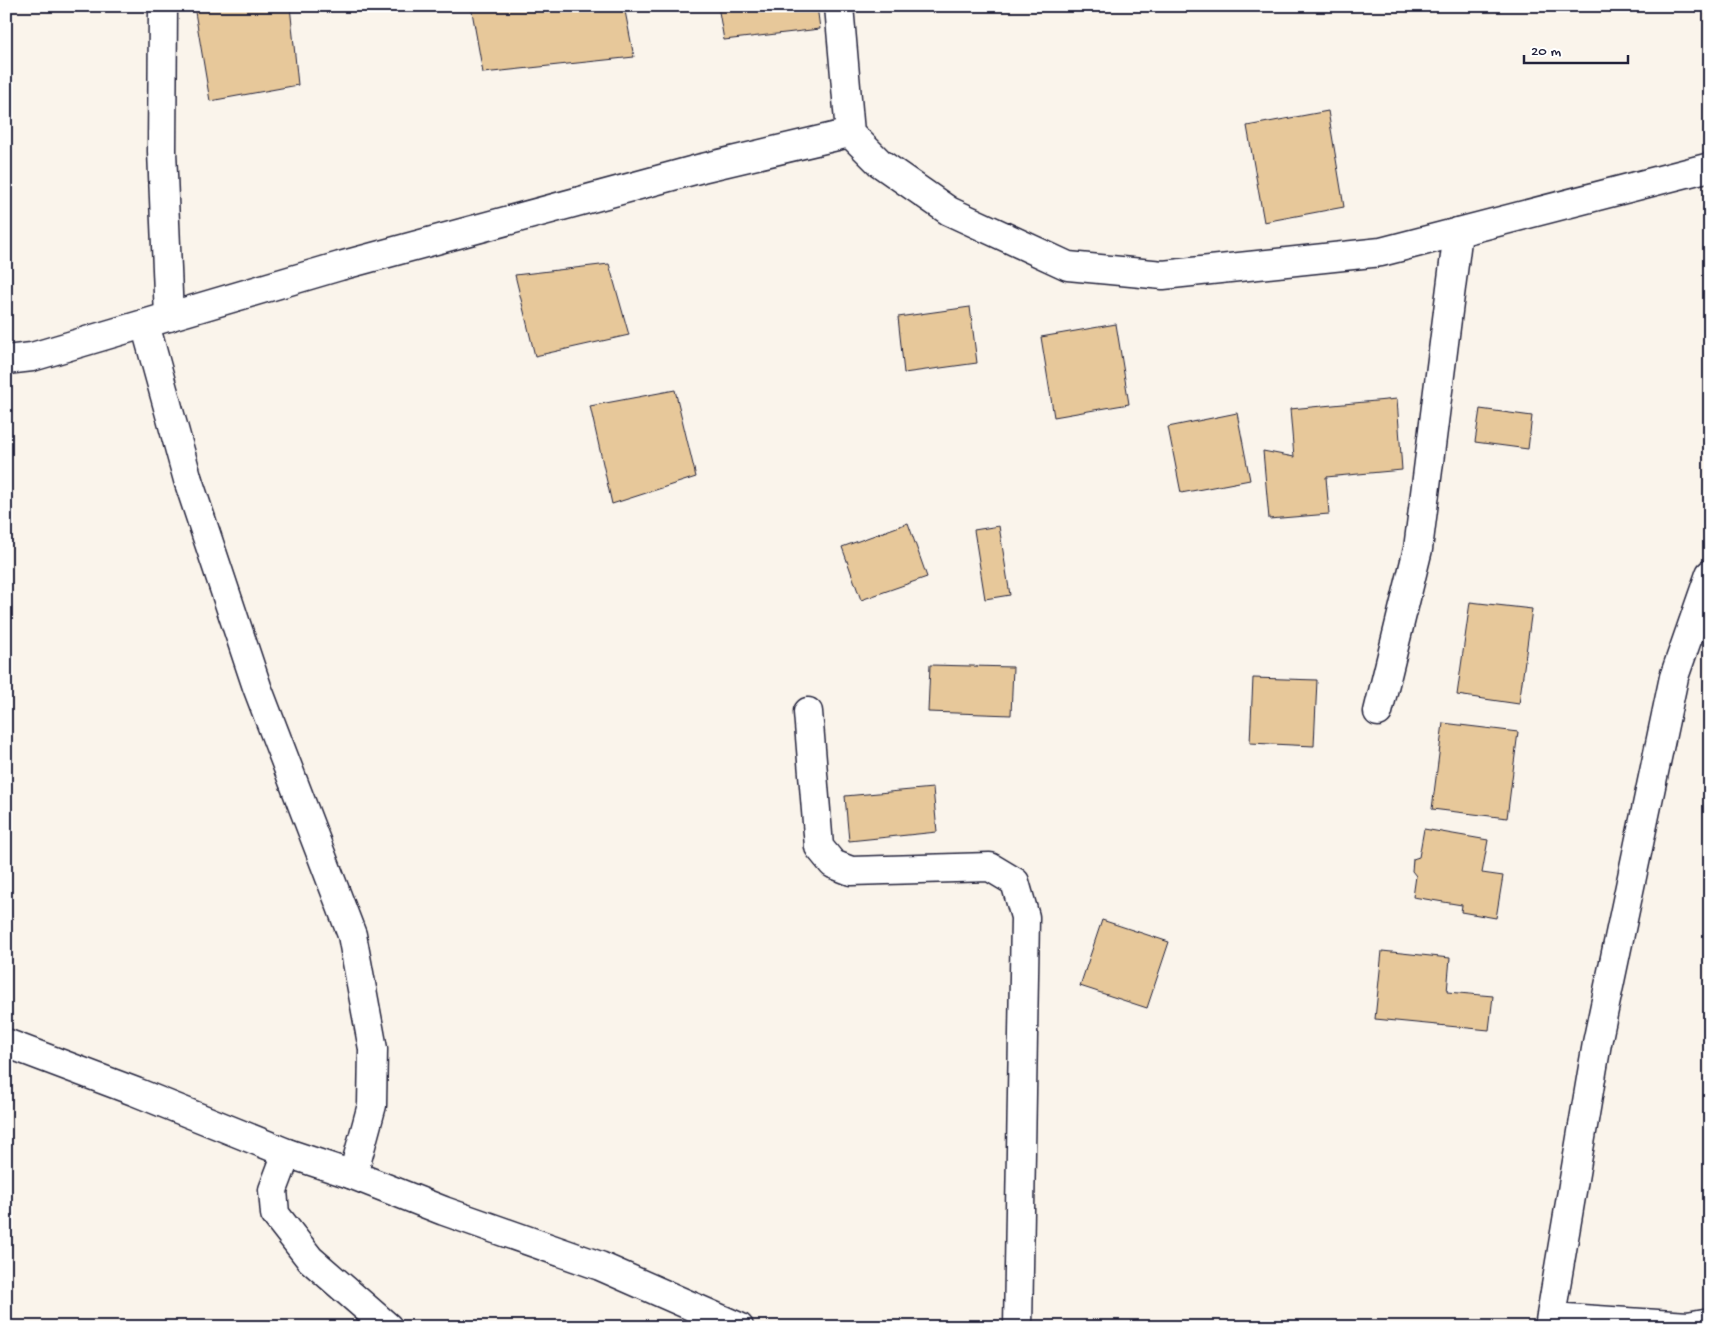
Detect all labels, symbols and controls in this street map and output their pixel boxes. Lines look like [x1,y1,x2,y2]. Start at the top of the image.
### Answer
scale bar [1524,32,1627,64]
text: 20 m [1531,43,1561,61]

